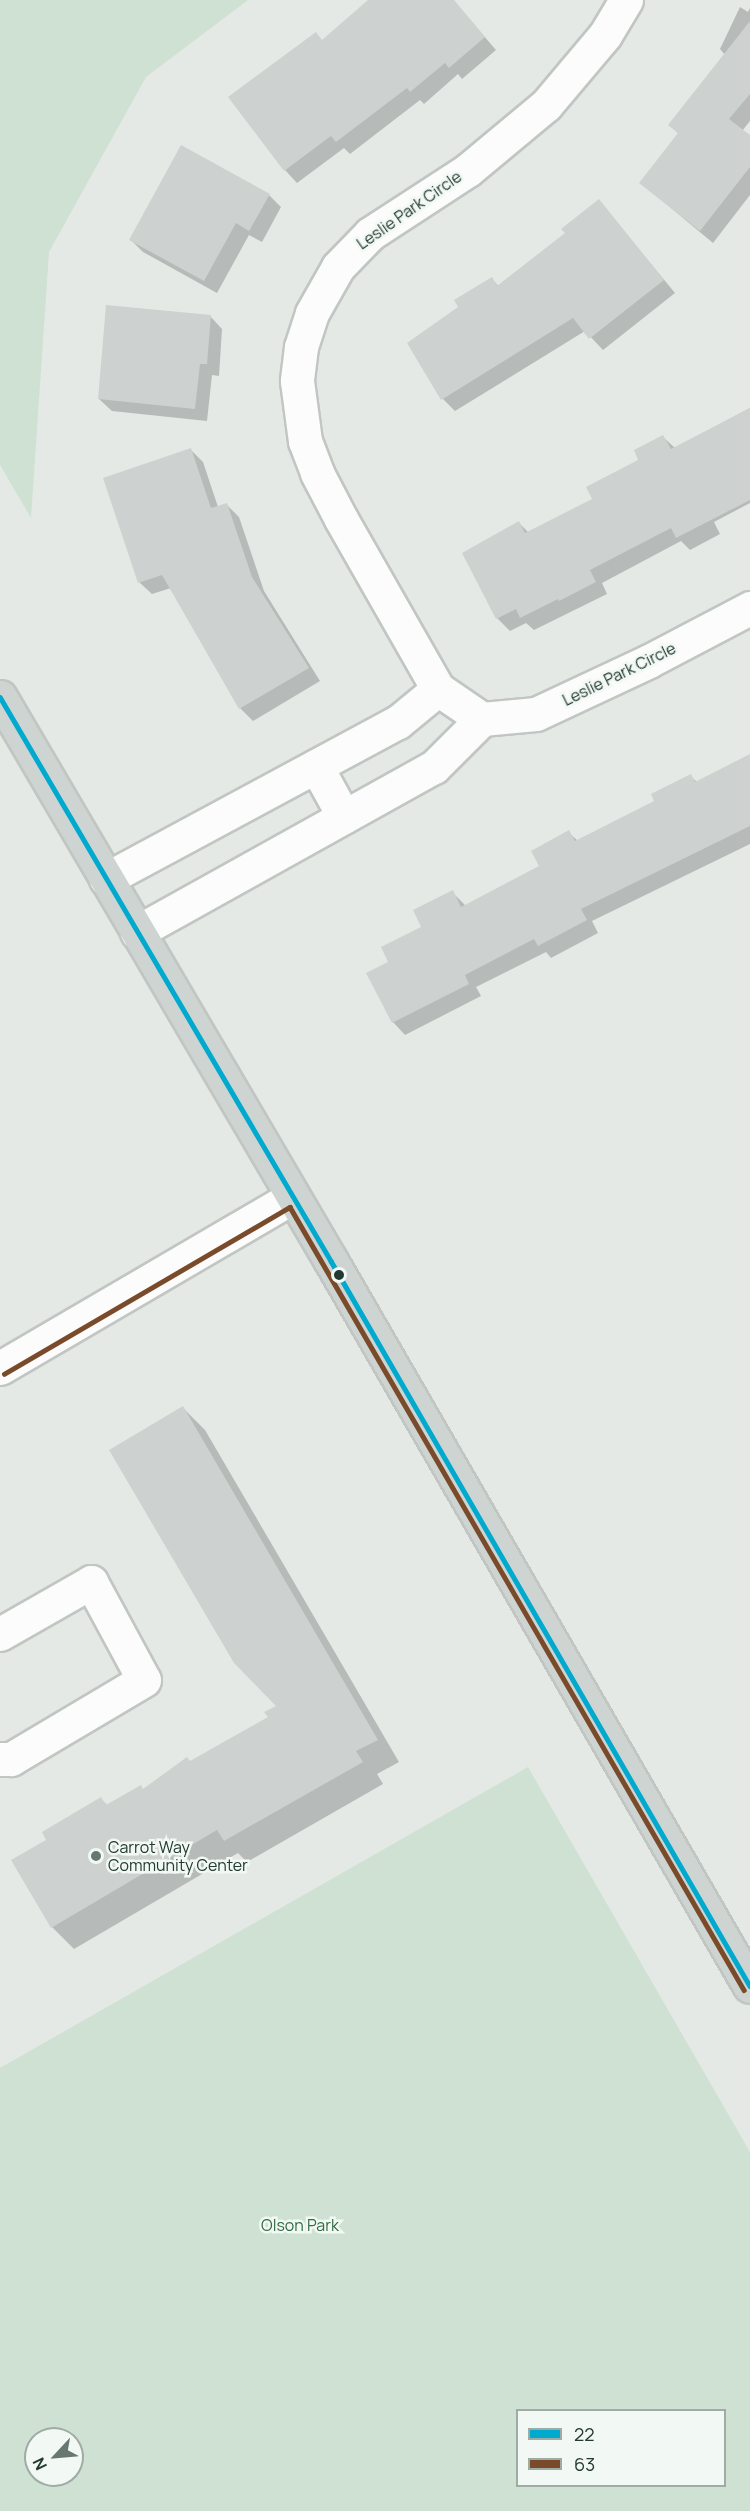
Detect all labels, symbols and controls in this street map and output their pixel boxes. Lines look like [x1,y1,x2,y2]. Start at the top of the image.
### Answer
street label: Leslie Park Circle [353,167,465,253]
street label: Leslie Park Circle [559,638,679,710]
unlabelled marker [333,1269,345,1281]
place label: Carrot Way Community Center [108,1837,248,1875]
marker: Carrot Way Community Center [89,1849,103,1863]
park label: Olson Park [261,2215,339,2235]
legend [516,2409,726,2487]
text: 22 [574,2422,595,2446]
north arrow [24,2427,84,2487]
text: 63 [574,2452,595,2476]
text: N [27,2454,52,2474]

